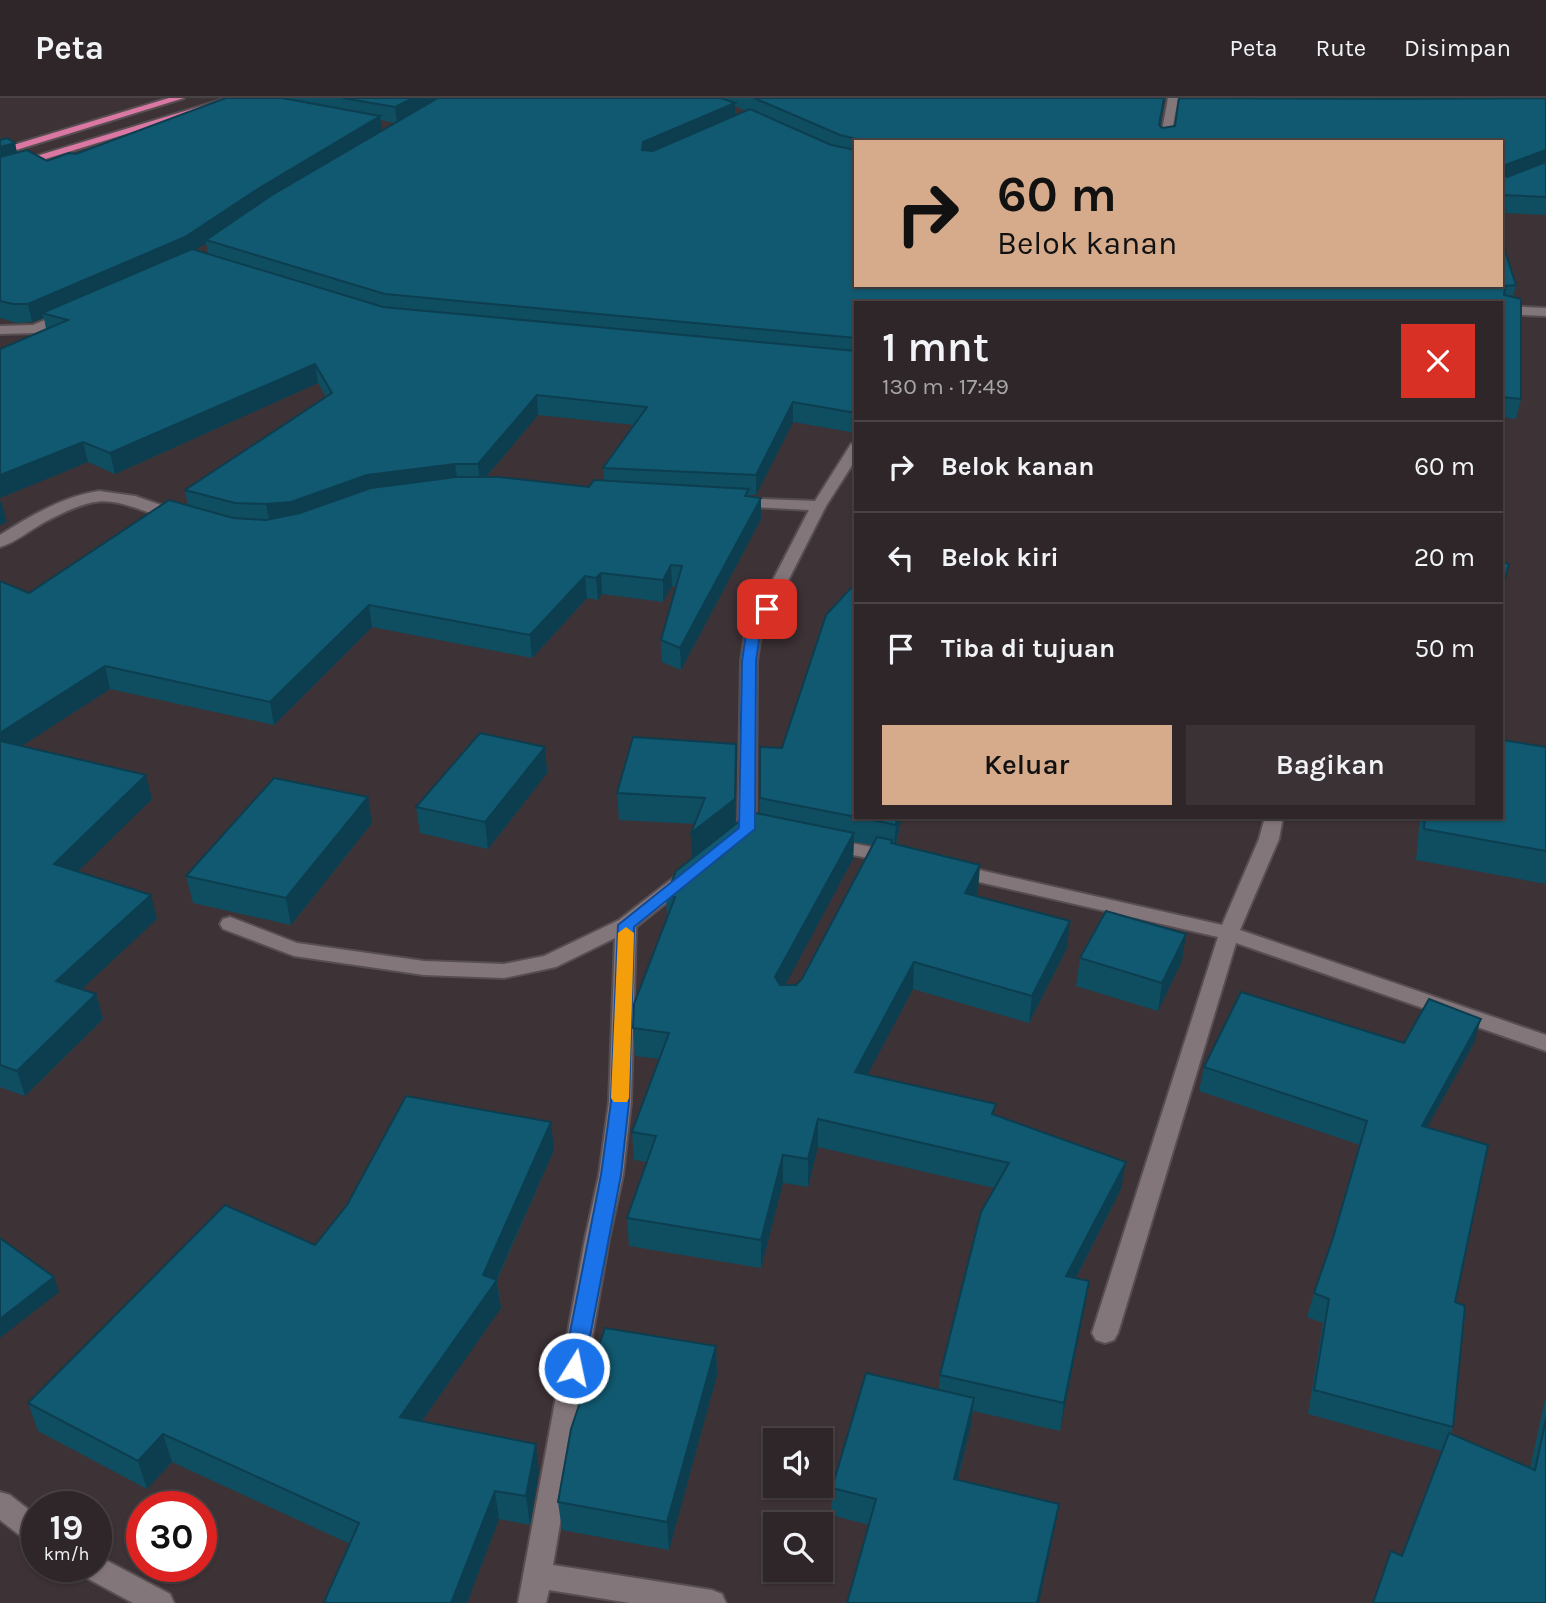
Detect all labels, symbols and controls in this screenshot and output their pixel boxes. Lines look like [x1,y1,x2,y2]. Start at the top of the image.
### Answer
text: Peta [35,29,104,67]
text: Peta [1230,34,1277,62]
text: Rute [1315,34,1366,62]
text: Disimpan [1404,34,1511,62]
text: 60 m [997,166,1117,223]
icon: right [882,168,973,259]
text: Belok kanan [997,225,1177,262]
text: 1 mnt [882,322,989,372]
button: close [1401,324,1475,398]
text: 130 m · 17:49 [882,373,1009,400]
icon: right [882,448,920,486]
text: Belok kanan [941,451,1094,482]
text: 60 m [1414,451,1475,482]
icon: left [882,539,920,577]
text: Belok kiri [941,542,1059,573]
text: 20 m [1414,542,1475,573]
pin [737,579,797,639]
icon: arrive [748,590,786,628]
icon: arrive [882,630,920,668]
text: Tiba di tujuan [941,633,1115,664]
text: 50 m [1414,633,1475,664]
button: Keluar [882,725,1172,805]
button: Bagikan [1186,725,1475,805]
position arrow [537,1331,611,1405]
map controls [763,1428,833,1582]
button: sound [763,1428,833,1498]
speed limit sign: 30 [126,1491,217,1582]
text: 19 [50,1507,83,1548]
button: search [763,1512,833,1582]
text: km/h [44,1543,89,1565]

